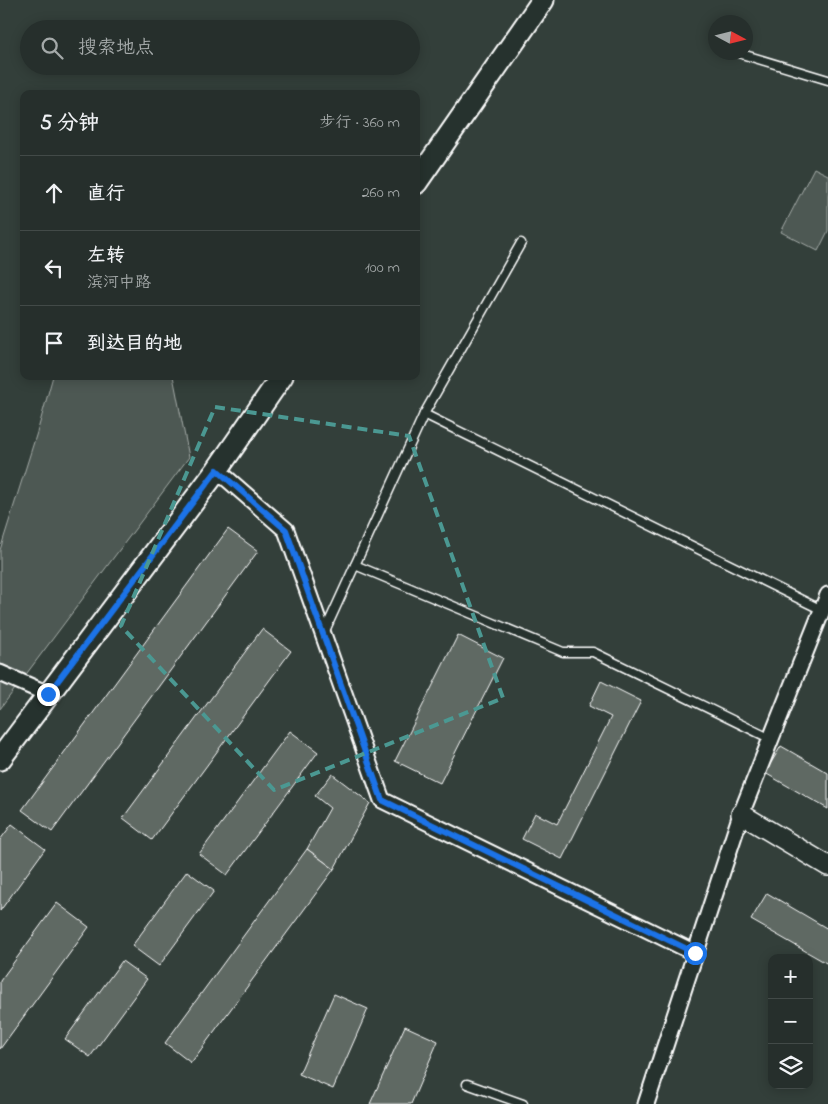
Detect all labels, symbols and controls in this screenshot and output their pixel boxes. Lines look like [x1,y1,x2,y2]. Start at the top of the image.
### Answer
north arrow [708,15,753,60]
search box [20,20,420,75]
icon: search [38,34,66,62]
text: 搜索地点 [78,35,154,62]
text: 5 分钟 [40,109,99,139]
text: 步行 · 360 m [320,111,400,135]
icon: ahead [40,179,68,207]
text: 直行 [87,181,125,208]
text: 260 m [362,181,400,205]
text: 左转 [87,243,125,270]
icon: left [40,254,68,282]
text: 100 m [365,256,400,280]
text: 滨河中路 [87,271,151,295]
icon: arrive [40,329,68,357]
text: 到达目的地 [87,331,182,358]
route end [37,683,60,706]
route start [684,942,707,965]
map controls [768,954,813,1089]
button: + [768,954,813,999]
button: − [768,999,813,1044]
button: layers [768,1044,813,1089]

